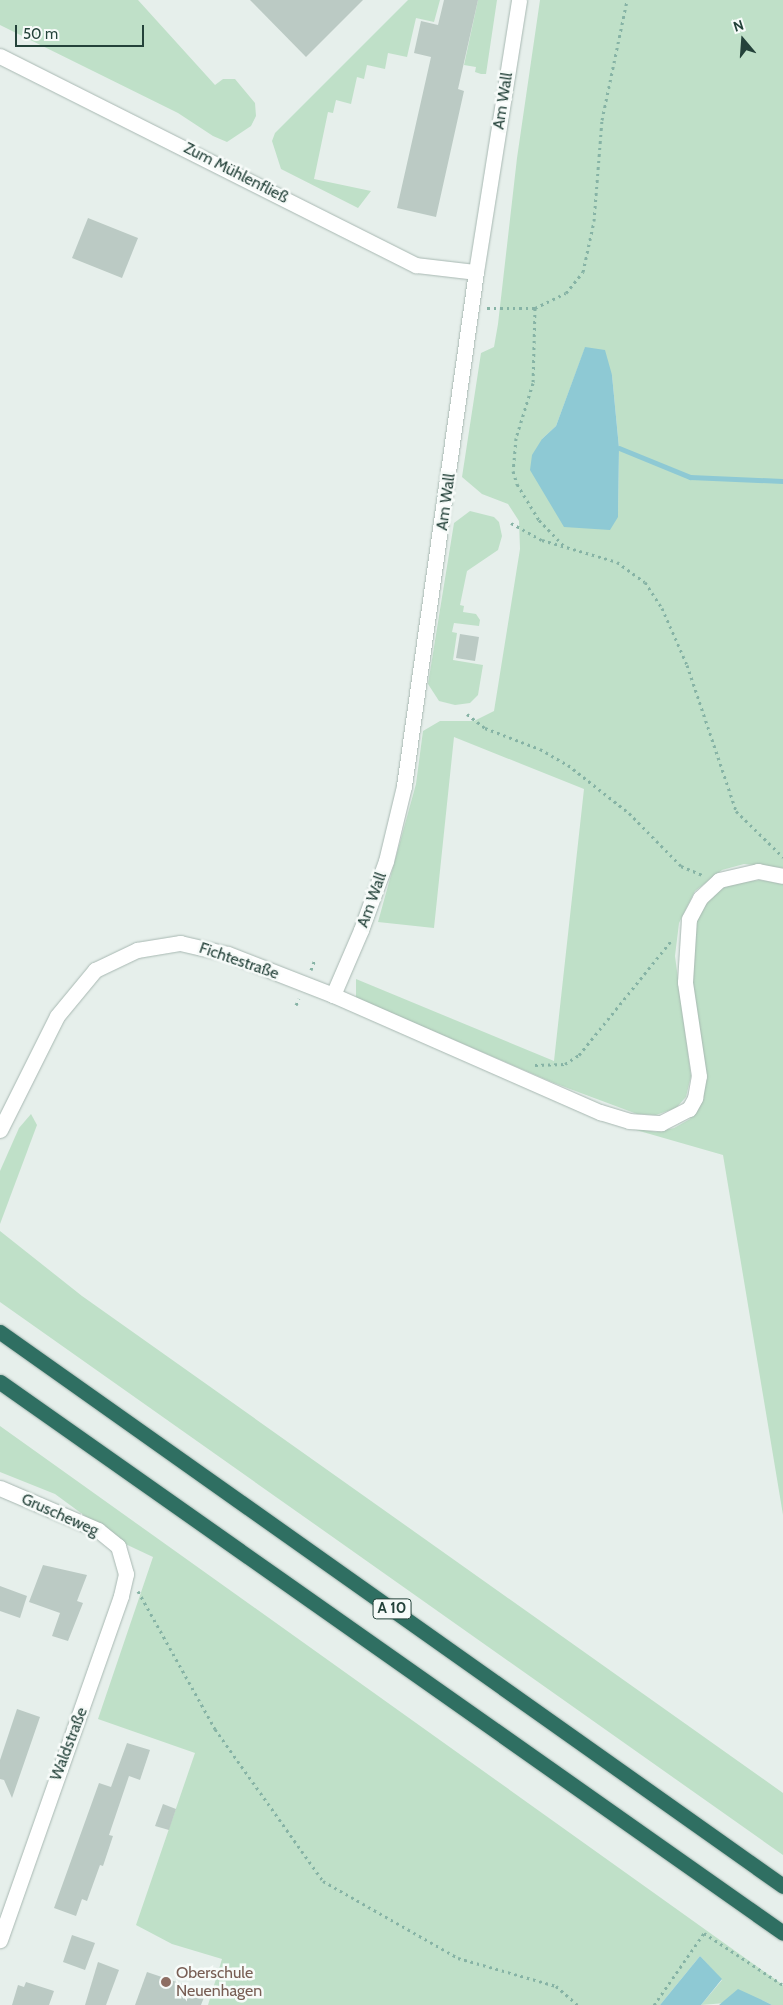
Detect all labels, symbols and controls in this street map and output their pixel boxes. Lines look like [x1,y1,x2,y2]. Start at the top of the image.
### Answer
scale bar [18,15,146,47]
north arrow [718,15,768,65]
text: N [731,16,746,36]
text: 50 m [23,25,58,43]
street label: Am Wall [489,71,517,131]
street label: Zum Mühlenfließ [181,138,291,208]
street label: Am Wall [433,472,459,532]
street label: Am Wall [353,870,391,930]
street label: Fichtestraße [197,938,281,984]
street label: Gruscheweg [18,1489,102,1541]
road number: A 10 [372,1596,412,1622]
street label: Waldstraße [46,1705,92,1783]
place label: Oberschule Neuenhagen [176,1963,262,2001]
marker: Oberschule Neuenhagen [160,1976,172,1988]

